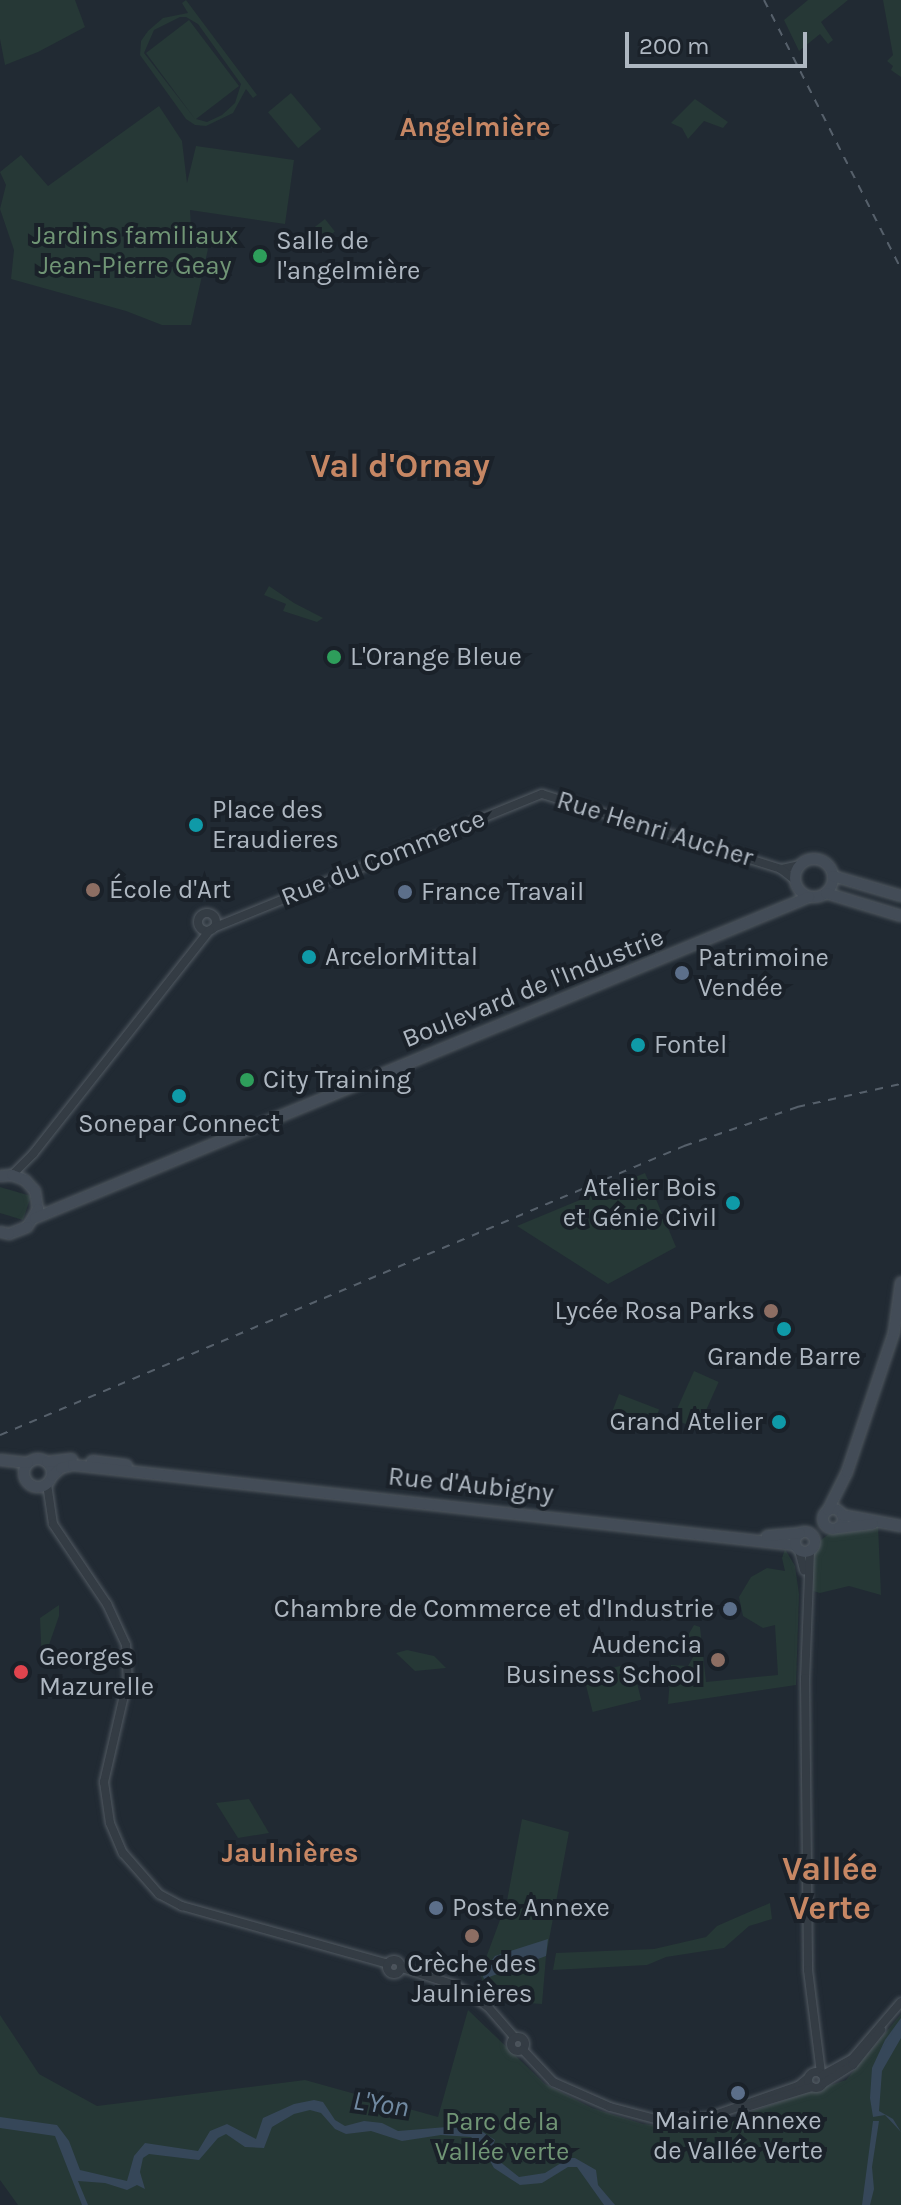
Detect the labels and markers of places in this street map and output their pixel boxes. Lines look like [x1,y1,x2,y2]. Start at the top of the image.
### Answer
place label: Salle de l'angelmière [276,225,420,286]
marker: Salle de l'angelmière [251,247,269,265]
place label: L'Orange Bleue [350,641,522,673]
marker: L'Orange Bleue [325,648,343,666]
place label: Place des Eraudieres [212,794,339,856]
marker: Place des Eraudieres [187,816,205,834]
place label: École d'Art [109,874,231,906]
place label: France Travail [421,876,584,908]
marker: École d'Art [84,881,102,899]
marker: France Travail [396,883,414,901]
place label: ArcelorMittal [325,941,478,973]
place label: Patrimoine Vendée [698,942,829,1004]
marker: ArcelorMittal [300,948,318,966]
marker: Patrimoine Vendée [673,964,691,982]
place label: Fontel [654,1029,727,1061]
marker: Fontel [629,1036,647,1054]
place label: City Training [263,1064,411,1096]
marker: City Training [238,1071,256,1089]
marker: Sonepar Connect [170,1087,188,1105]
place label: Sonepar Connect [78,1108,280,1140]
place label: Atelier Bois et Génie Civil [563,1172,717,1234]
marker: Atelier Bois et Génie Civil [724,1194,742,1212]
place label: Lycée Rosa Parks [554,1295,755,1327]
marker: Lycée Rosa Parks [762,1302,780,1320]
marker: Grande Barre [775,1320,793,1338]
place label: Grande Barre [707,1341,861,1373]
place label: Grand Atelier [609,1406,763,1438]
marker: Grand Atelier [770,1413,788,1431]
place label: Chambre de Commerce et d'Industrie [274,1593,714,1625]
marker: Chambre de Commerce et d'Industrie [721,1600,739,1618]
place label: Audencia Business School [506,1629,702,1690]
place label: Georges Mazurelle [39,1641,154,1702]
marker: Audencia Business School [709,1651,727,1669]
marker: Georges Mazurelle [10,1661,32,1683]
place label: Poste Annexe [452,1892,610,1924]
marker: Poste Annexe [427,1899,445,1917]
marker: Crèche des Jaulnières [463,1927,481,1945]
place label: Crèche des Jaulnières [407,1948,537,2010]
marker: Mairie Annexe de Vallée Verte [729,2084,747,2102]
place label: Mairie Annexe de Vallée Verte [653,2105,823,2166]

